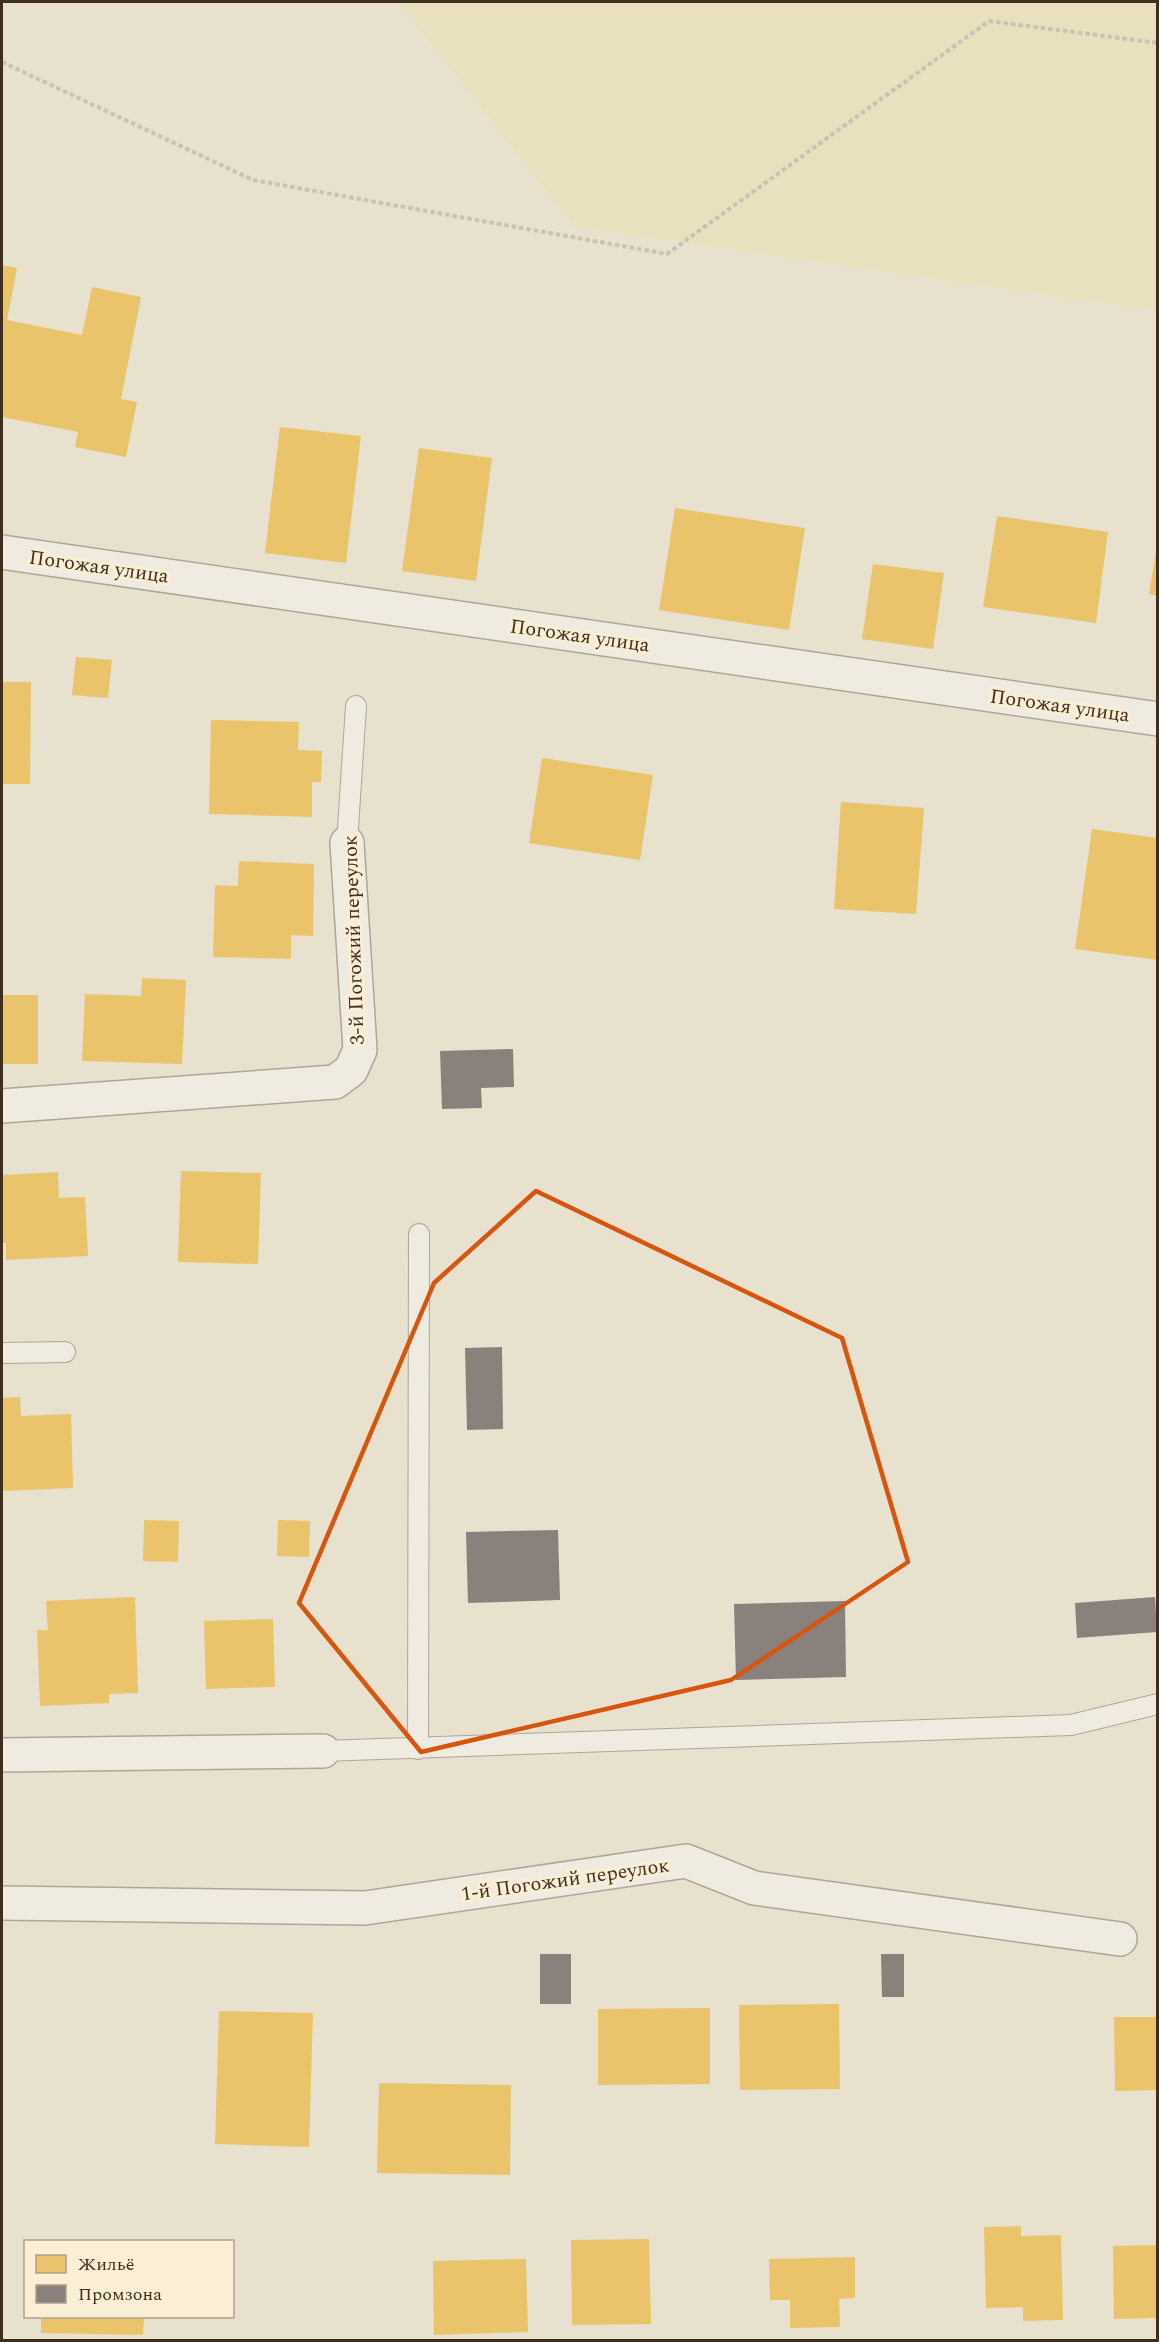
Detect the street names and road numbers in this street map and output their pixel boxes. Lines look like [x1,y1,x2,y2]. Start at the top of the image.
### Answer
street label: Погожая улица [27,542,171,592]
street label: Погожая улица [508,611,652,661]
street label: Погожая улица [988,681,1132,731]
street label: 3-й Погожий переулок [335,834,373,1045]
street label: 1-й Погожий переулок [459,1851,671,1909]

